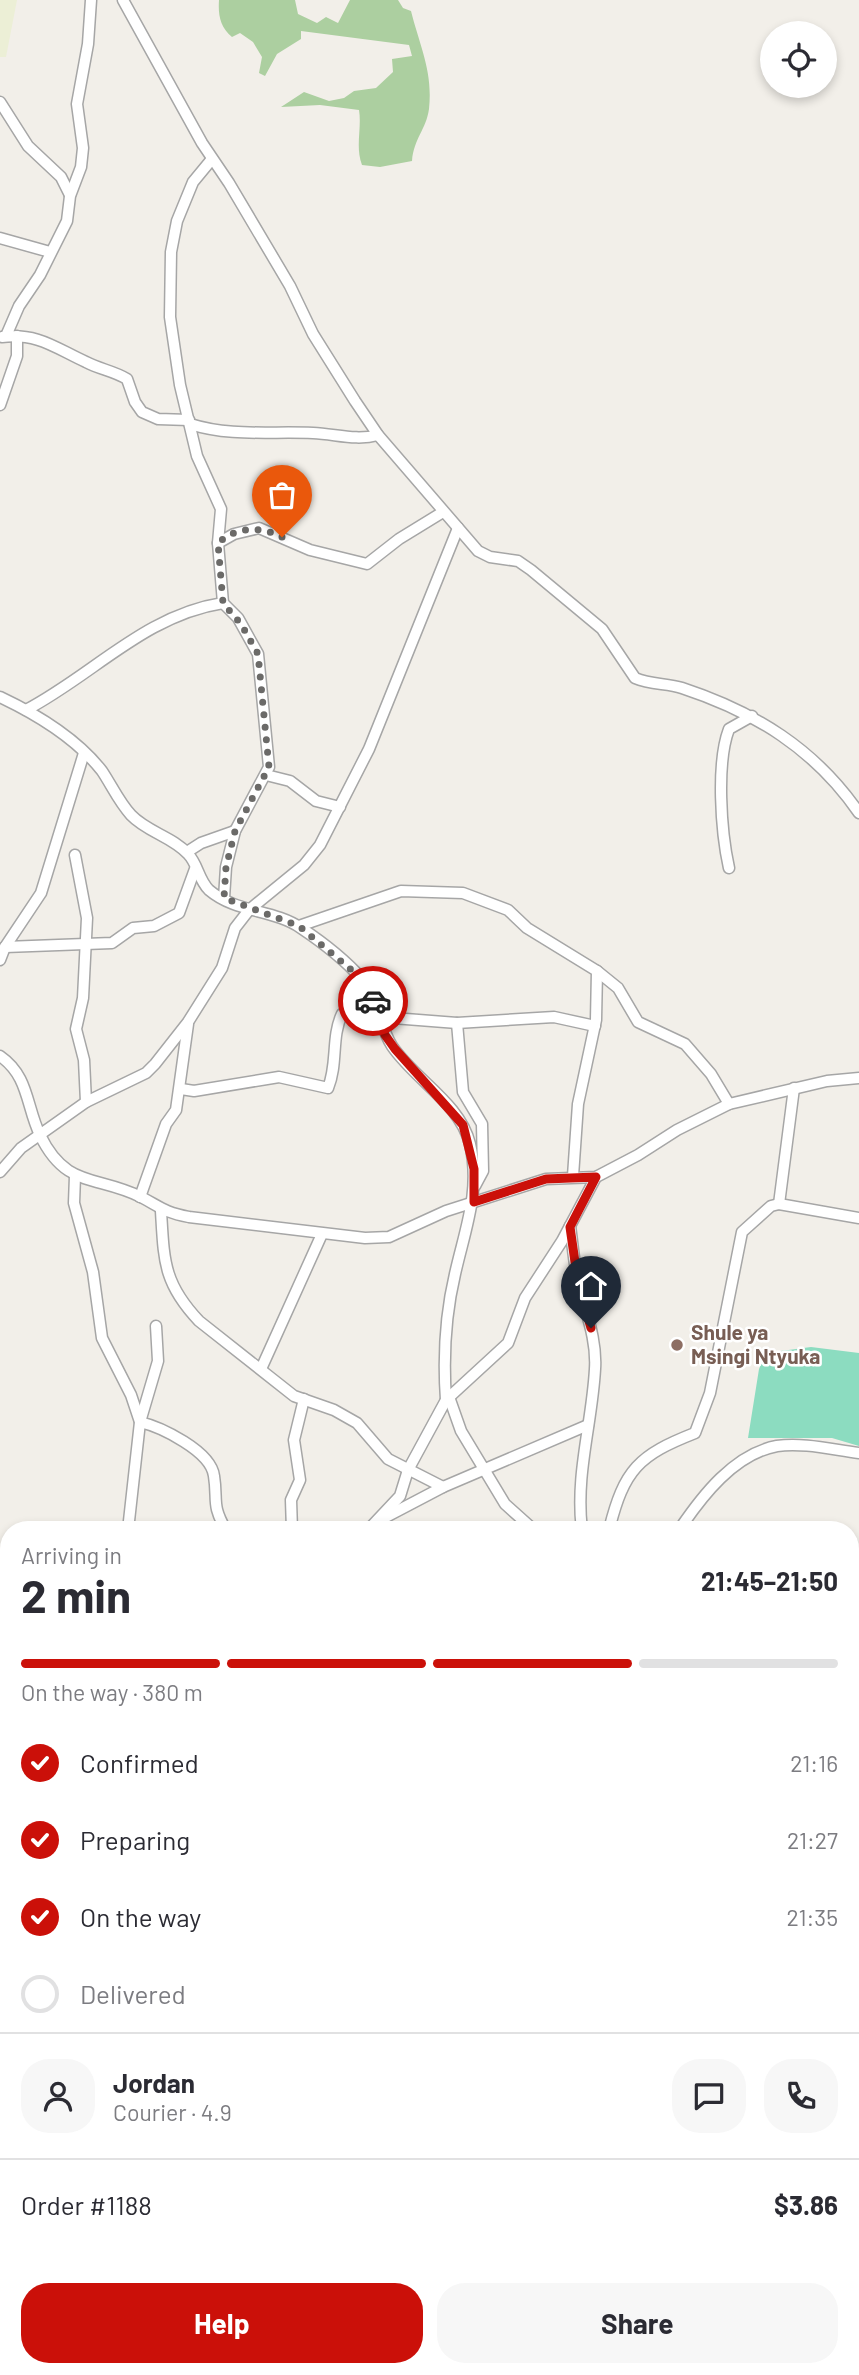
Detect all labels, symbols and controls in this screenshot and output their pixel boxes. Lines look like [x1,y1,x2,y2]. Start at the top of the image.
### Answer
map controls [760,21,837,98]
button: locate [760,21,837,98]
pin [252,465,312,537]
icon: bag [263,476,301,514]
courier [338,966,408,1036]
icon: car [354,982,392,1020]
pin [561,1256,621,1328]
icon: home [572,1267,610,1305]
place label: Shule ya Msingi Ntyuka [691,1319,820,1368]
marker: Shule ya Msingi Ntyuka [669,1337,685,1353]
text: Arriving in [21,1541,122,1569]
text: 21:45–21:50 [701,1565,838,1596]
text: 2 min [21,1567,131,1622]
text: On the way · 380 m [21,1678,203,1706]
icon: check [21,1744,59,1782]
text: Confirmed [80,1747,199,1778]
text: 21:16 [790,1749,838,1777]
icon: check [21,1821,59,1859]
text: Preparing [80,1824,190,1855]
text: 21:27 [787,1826,838,1854]
icon: check [21,1898,59,1936]
text: On the way [80,1901,201,1932]
text: 21:35 [786,1903,838,1931]
text: Delivered [80,1978,186,2009]
button: person [21,2059,95,2133]
button: chat [672,2059,746,2133]
button: phone [764,2059,838,2133]
text: Jordan [113,2067,195,2098]
text: Courier · 4.9 [113,2098,232,2126]
text: Order #1188 [21,2189,152,2220]
text: $3.86 [774,2189,838,2220]
button: Help [21,2283,423,2363]
button: Share [437,2283,838,2363]

